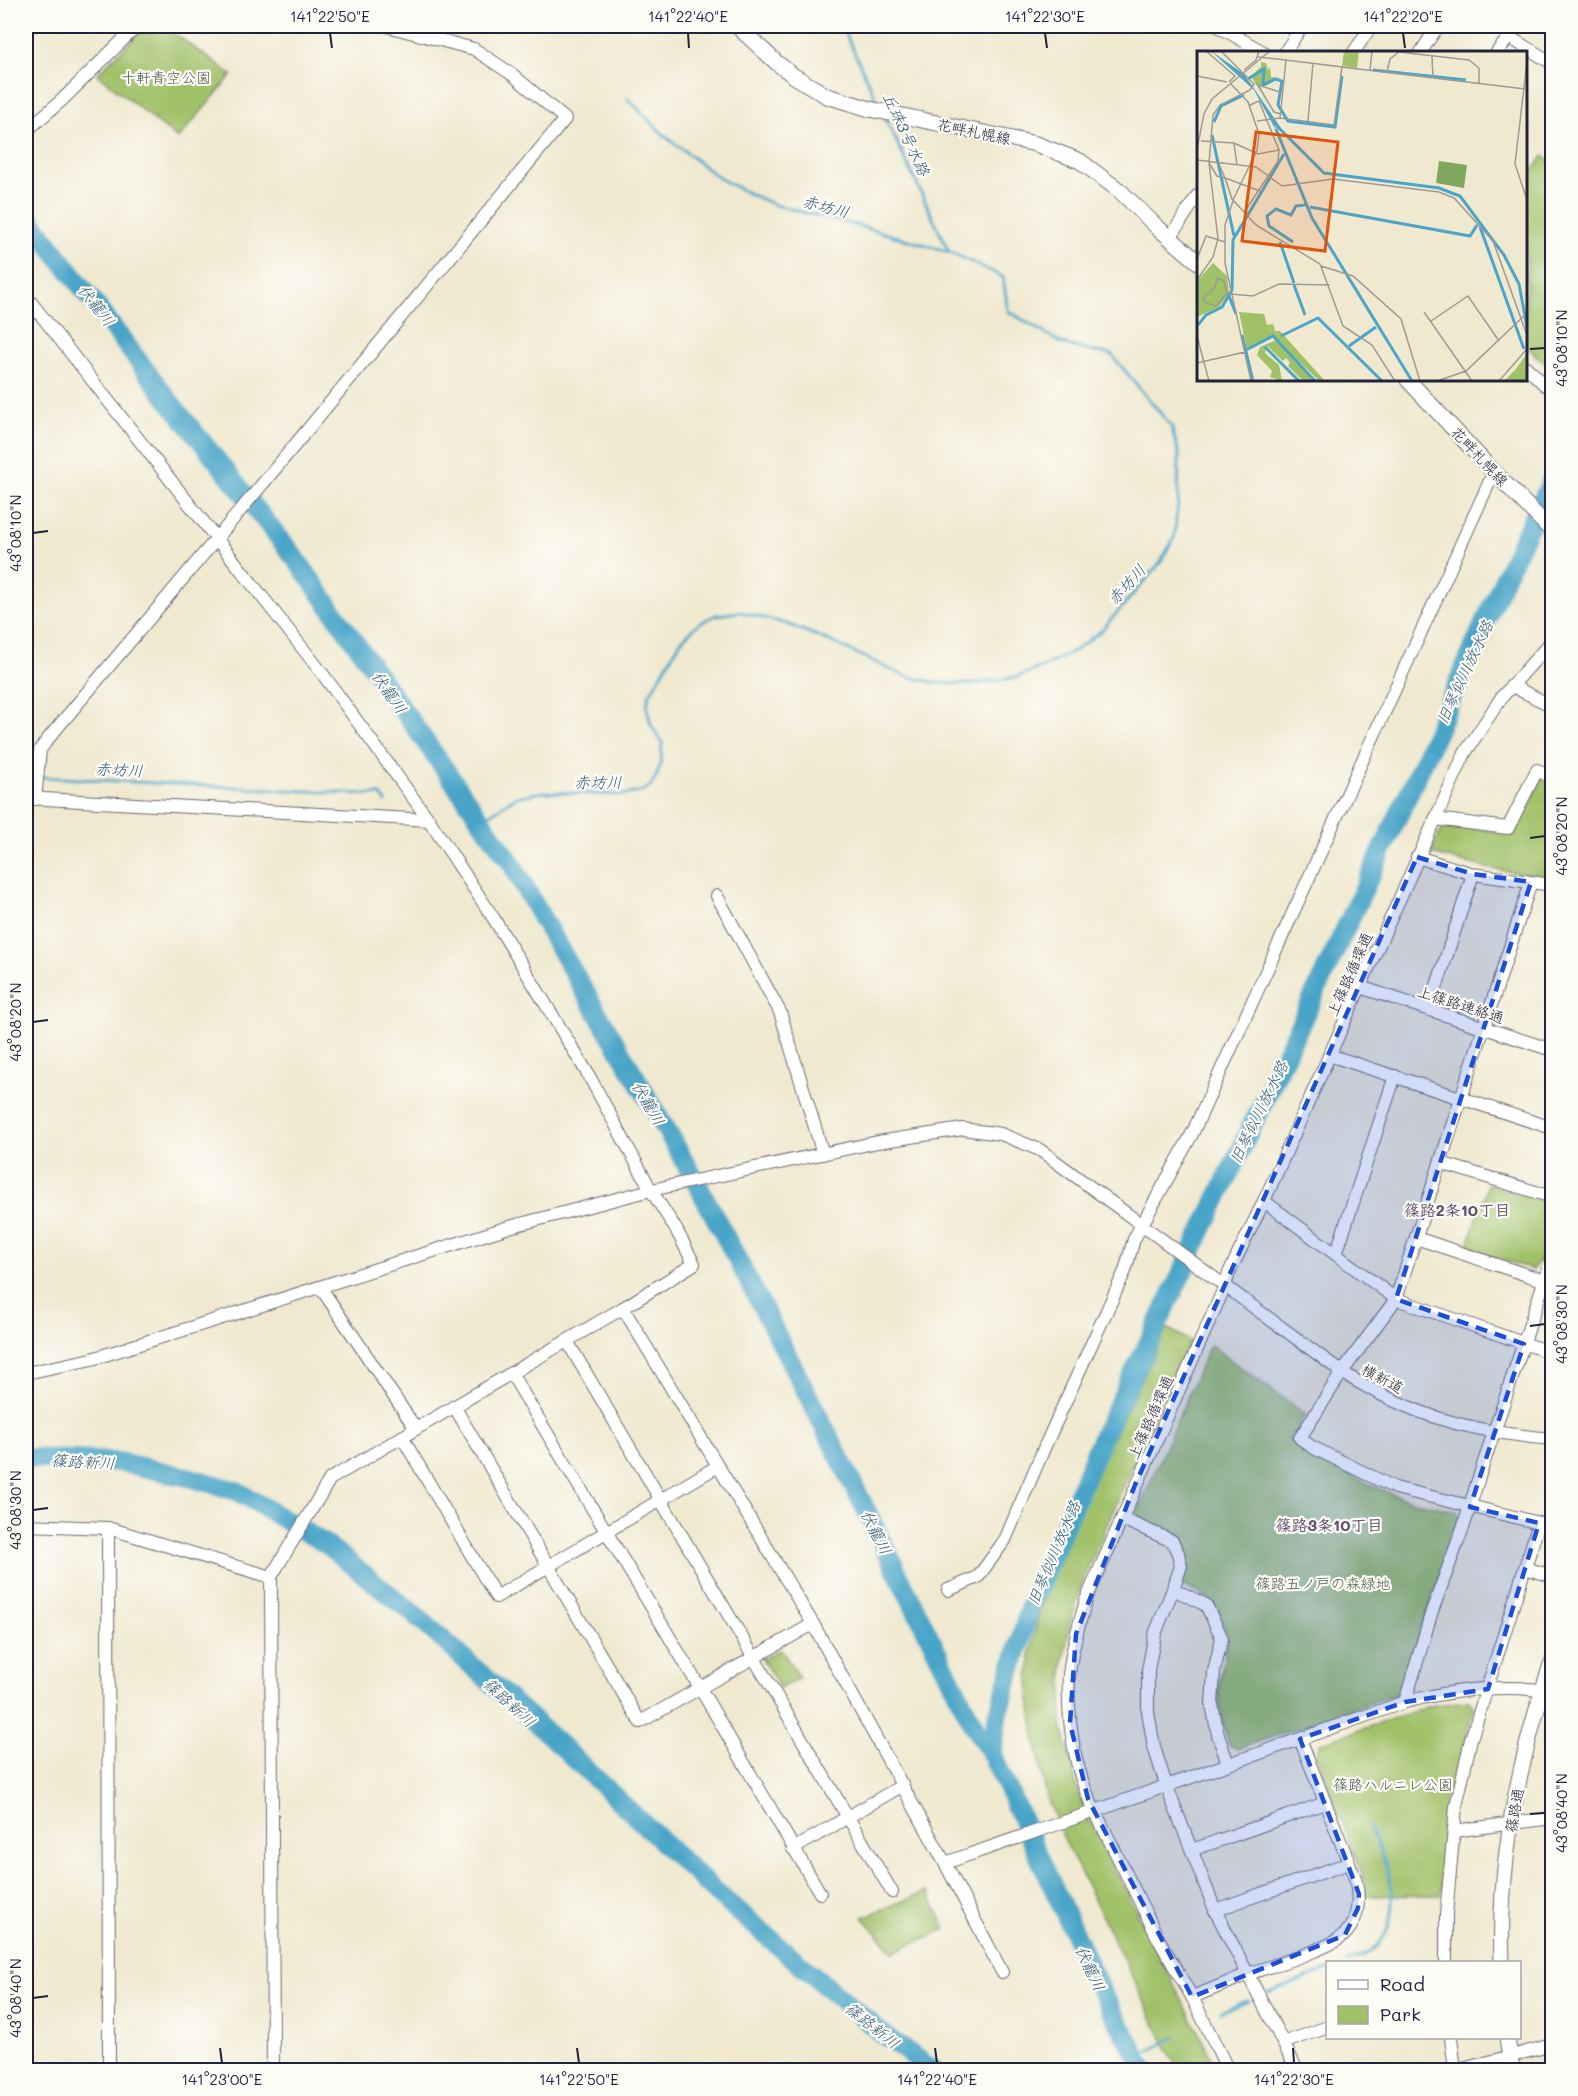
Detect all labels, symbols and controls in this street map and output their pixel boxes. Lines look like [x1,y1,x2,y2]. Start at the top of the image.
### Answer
text: 141°22'50"E [290,6,370,26]
text: 141°22'40"E [648,6,728,26]
text: 141°22'30"E [1005,6,1085,26]
text: 141°22'20"E [1363,6,1443,26]
inset map [1197,51,1527,381]
park label: 十軒青空公園 [121,67,211,87]
water label: 丘珠3号水路 [879,89,936,180]
street label: 花畔札幌線 [935,113,1013,149]
water label: 赤坊川 [800,190,852,222]
water label: 伏籠川 [74,280,120,330]
text: 43°08'10"N [1551,309,1571,387]
street label: 花畔札幌線 [1447,422,1513,490]
text: 43°08'10"N [5,494,25,572]
water label: 赤坊川 [1102,559,1150,609]
water label: 旧琴似川放水路 [1431,616,1498,727]
water label: 伏籠川 [368,666,412,718]
water label: 赤坊川 [94,757,144,781]
water label: 赤坊川 [574,771,622,792]
text: 43°08'20"N [1551,797,1571,876]
street label: 上篠路循環通 [1322,929,1376,1019]
street label: 上篠路連絡通 [1415,981,1507,1027]
text: 43°08'20"N [5,983,25,1062]
water label: 旧琴似川放水路 [1224,1056,1292,1167]
water label: 伏籠川 [628,1077,670,1129]
district label: 篠路2条10丁目 [1404,1199,1510,1220]
text: 43°08'30"N [1551,1284,1571,1364]
street label: 横新道 [1358,1359,1408,1397]
street label: 上篠路循環通 [1123,1372,1177,1462]
water label: 篠路新川 [50,1449,116,1473]
text: 43°08'30"N [5,1470,25,1550]
water label: 旧琴似川放水路 [1021,1496,1085,1609]
water label: 伏籠川 [857,1506,897,1558]
district label: 篠路3条10丁目 [1276,1514,1382,1535]
park label: 篠路五ノ戸の森緑地 [1255,1573,1391,1593]
water label: 篠路新川 [479,1672,541,1732]
text: 43°08'40"N [1551,1773,1571,1853]
park label: 篠路ハルニレ公園 [1333,1774,1453,1794]
street label: 篠路通 [1500,1786,1528,1834]
water label: 伏籠川 [1071,1942,1111,1994]
text: 43°08'40"N [5,1958,25,2038]
legend [1326,1961,1521,2039]
text: Road [1380,1972,1425,1996]
water label: 篠路新川 [842,1997,904,2053]
text: Park [1380,2002,1421,2026]
text: 141°23'00"E [182,2069,263,2089]
text: 141°22'50"E [539,2069,619,2089]
text: 141°22'40"E [897,2069,977,2089]
text: 141°22'30"E [1254,2069,1334,2089]

